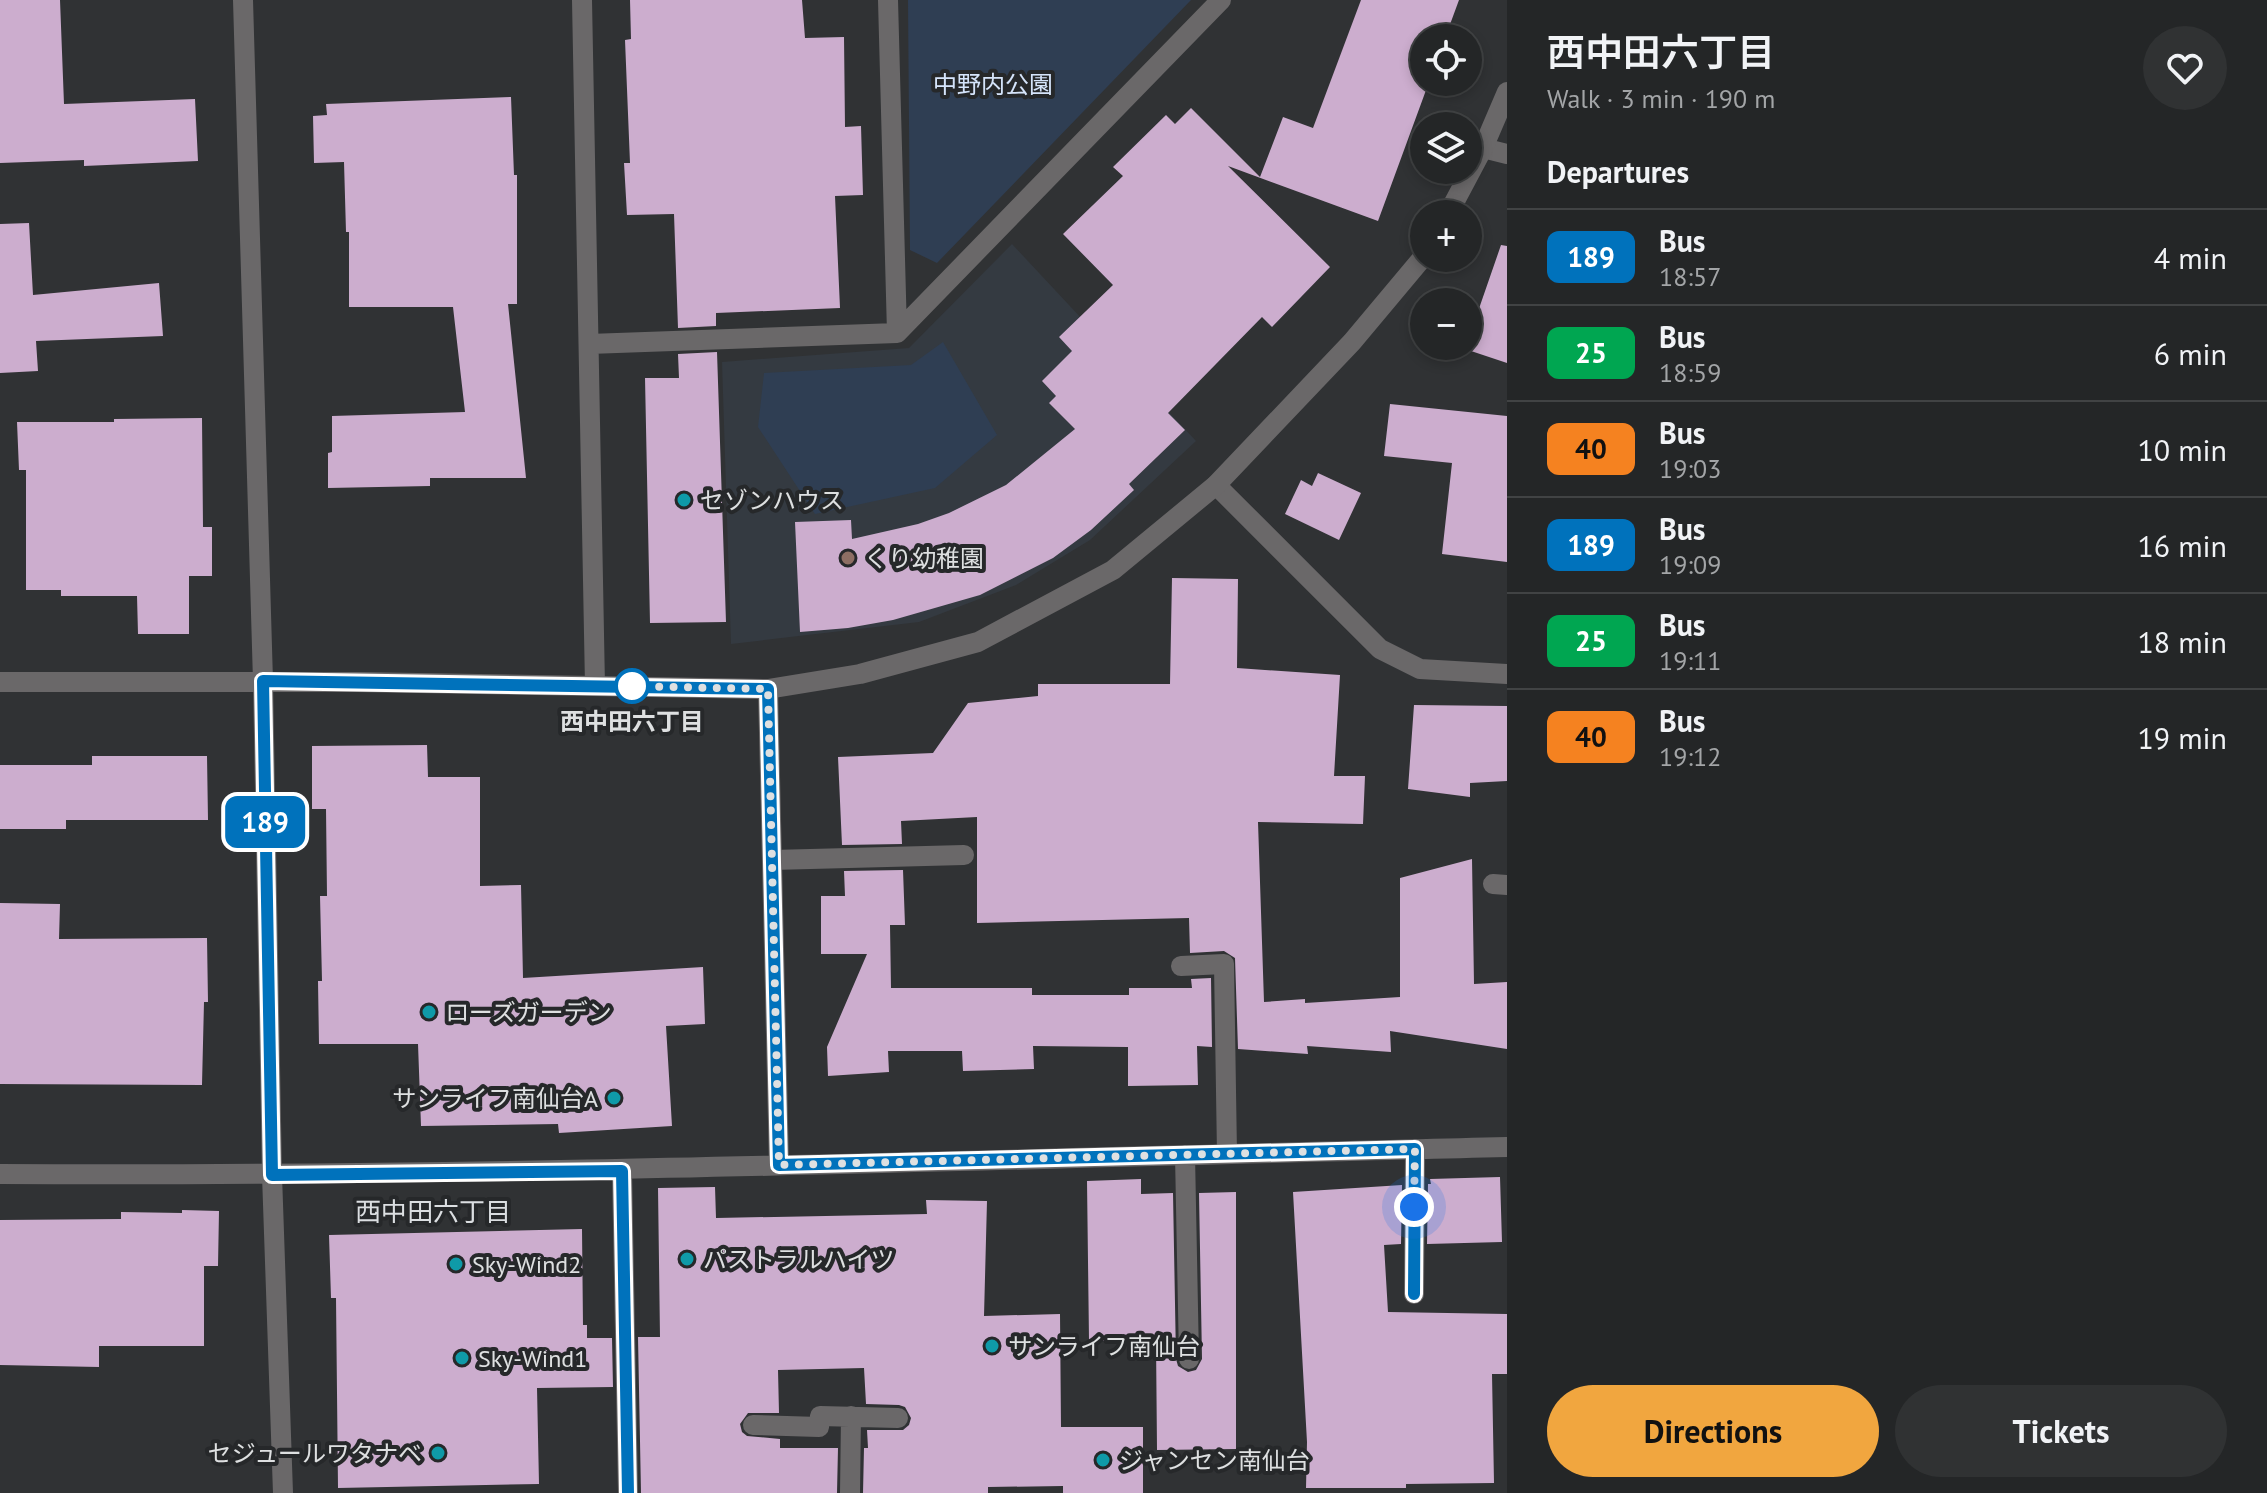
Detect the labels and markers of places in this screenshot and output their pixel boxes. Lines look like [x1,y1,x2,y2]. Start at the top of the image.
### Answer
place label: セゾンハウス [700,485,844,516]
marker: セゾンハウス [675,491,693,509]
place label: くり幼稚園 [864,543,984,574]
marker: くり幼稚園 [839,549,857,567]
marker: 西中田六丁目 [615,669,649,703]
place label: 西中田六丁目 [560,706,704,737]
place label: ローズガーデン [445,997,612,1028]
marker: ローズガーデン [420,1003,438,1021]
place label: サンライフ南仙台A [392,1083,598,1114]
marker: サンライフ南仙台A [605,1089,623,1107]
place label: パストラルハイツ [703,1244,895,1275]
place label: Sky-Wind2 [472,1249,581,1280]
marker: パストラルハイツ [678,1250,696,1268]
marker: Sky-Wind2 [447,1255,465,1273]
place label: サンライフ南仙台 [1008,1331,1200,1362]
marker: サンライフ南仙台 [983,1337,1001,1355]
place label: Sky-Wind1 [478,1343,587,1374]
marker: Sky-Wind1 [453,1349,471,1367]
place label: セジュールワタナベ [208,1438,422,1469]
marker: セジュールワタナベ [429,1444,447,1462]
place label: ジャンセン南仙台 [1119,1445,1310,1476]
marker: ジャンセン南仙台 [1094,1451,1112,1469]

